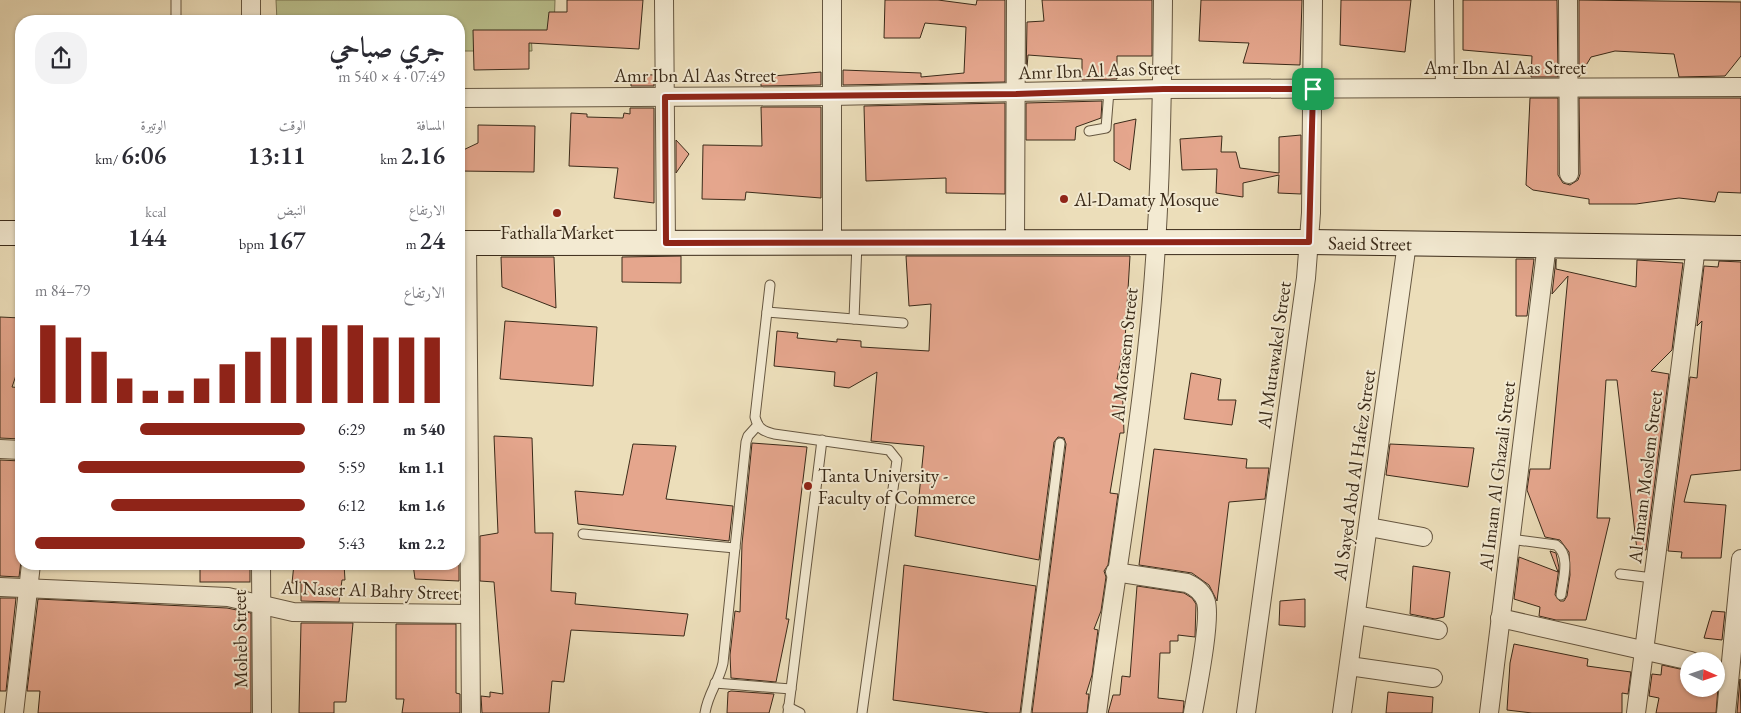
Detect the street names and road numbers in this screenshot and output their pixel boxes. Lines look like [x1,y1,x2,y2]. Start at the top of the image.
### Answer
street label: Amr Ibn Al Aas Street [1017,55,1180,85]
street label: Amr Ibn Al Aas Street [1423,55,1586,80]
street label: Amr Ibn Al Aas Street [613,63,776,88]
street label: Saeid Street [1328,230,1412,256]
street label: Al Mutawakel Street [1251,280,1297,431]
street label: Al Motasem Street [1104,286,1143,424]
street label: Al Sayed Abd Al Hafez Street [1327,368,1381,583]
street label: Al Imam Al Ghazali Street [1473,380,1521,573]
street label: Al Imam Moslem Street [1622,389,1668,566]
street label: Al Naser Al Bahry Street [280,574,459,606]
street label: Moheb Street [227,590,253,688]

